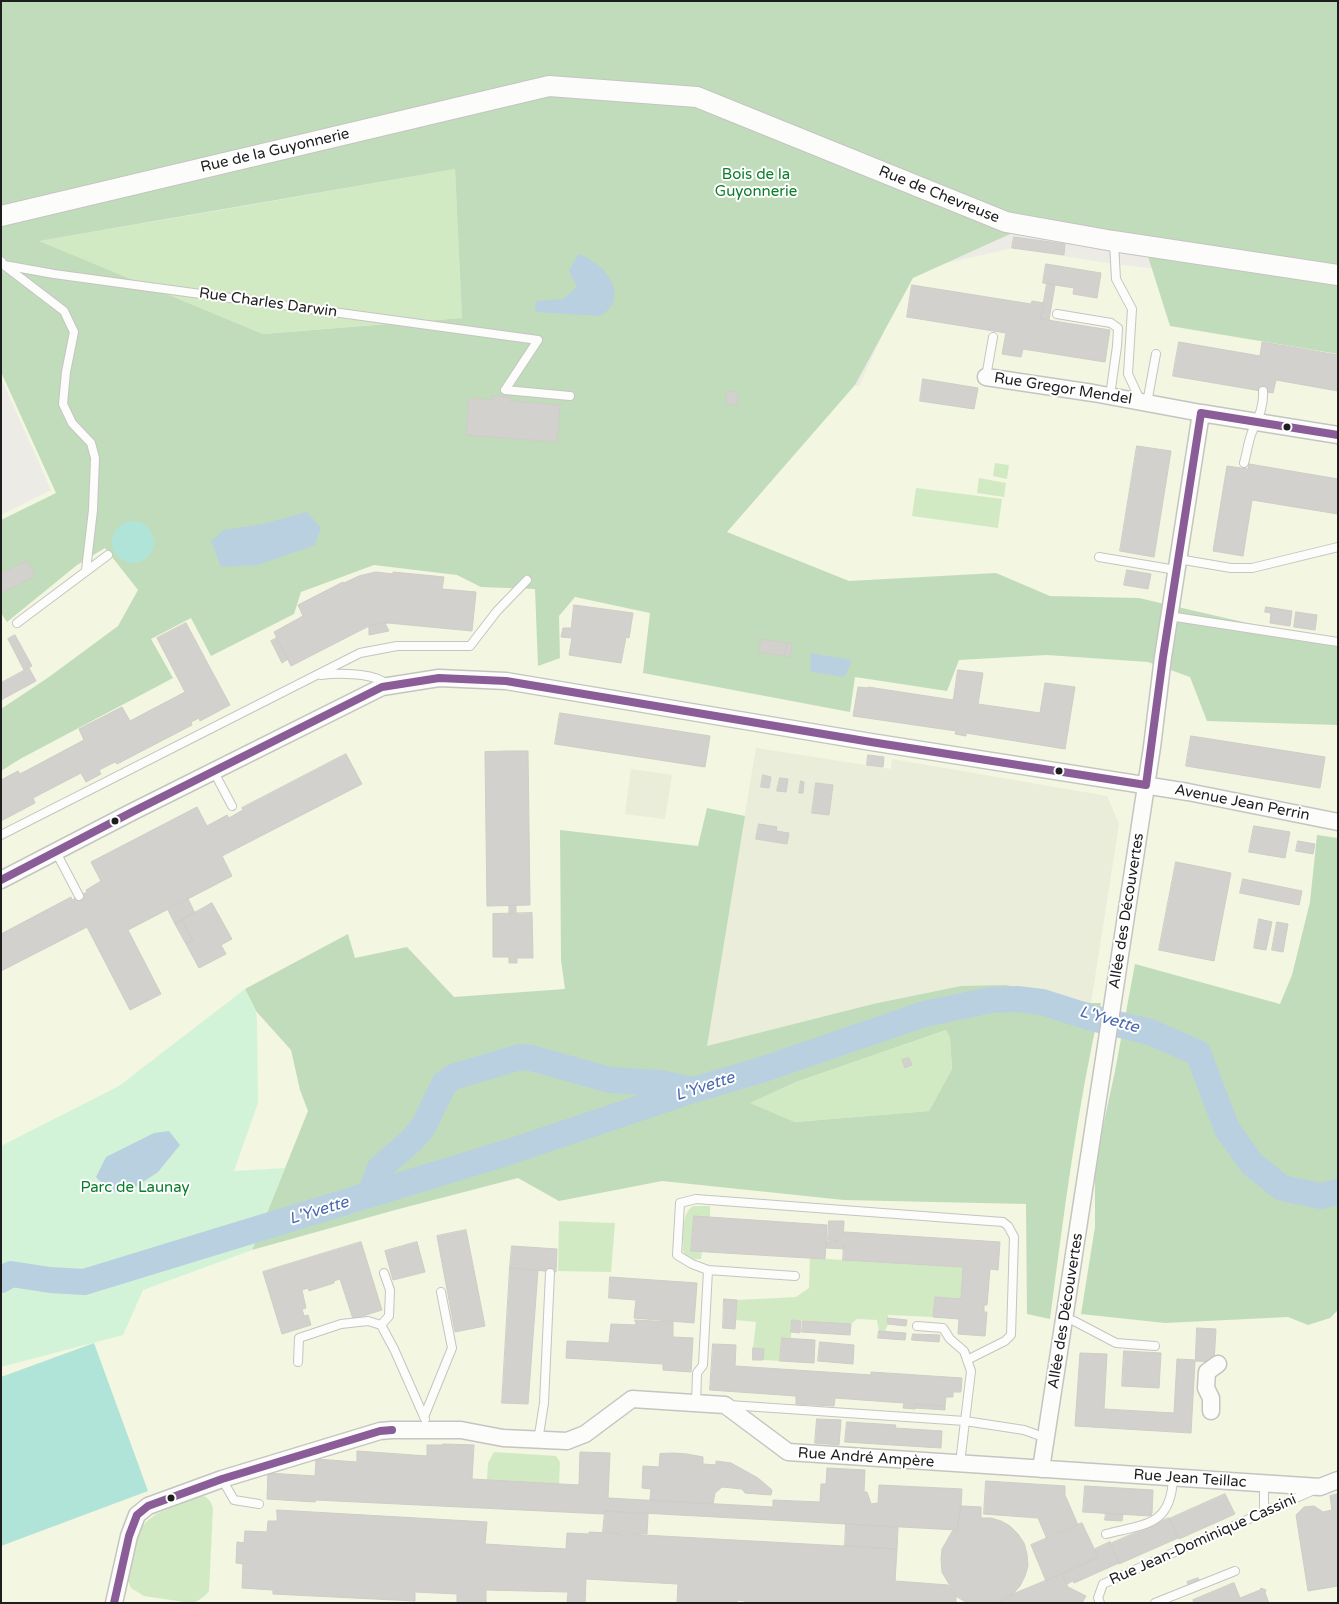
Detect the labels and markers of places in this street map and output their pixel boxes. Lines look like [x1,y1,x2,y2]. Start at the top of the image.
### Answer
unlabelled marker [1282,422,1292,432]
unlabelled marker [1054,766,1064,776]
unlabelled marker [110,816,120,826]
unlabelled marker [166,1493,176,1503]

